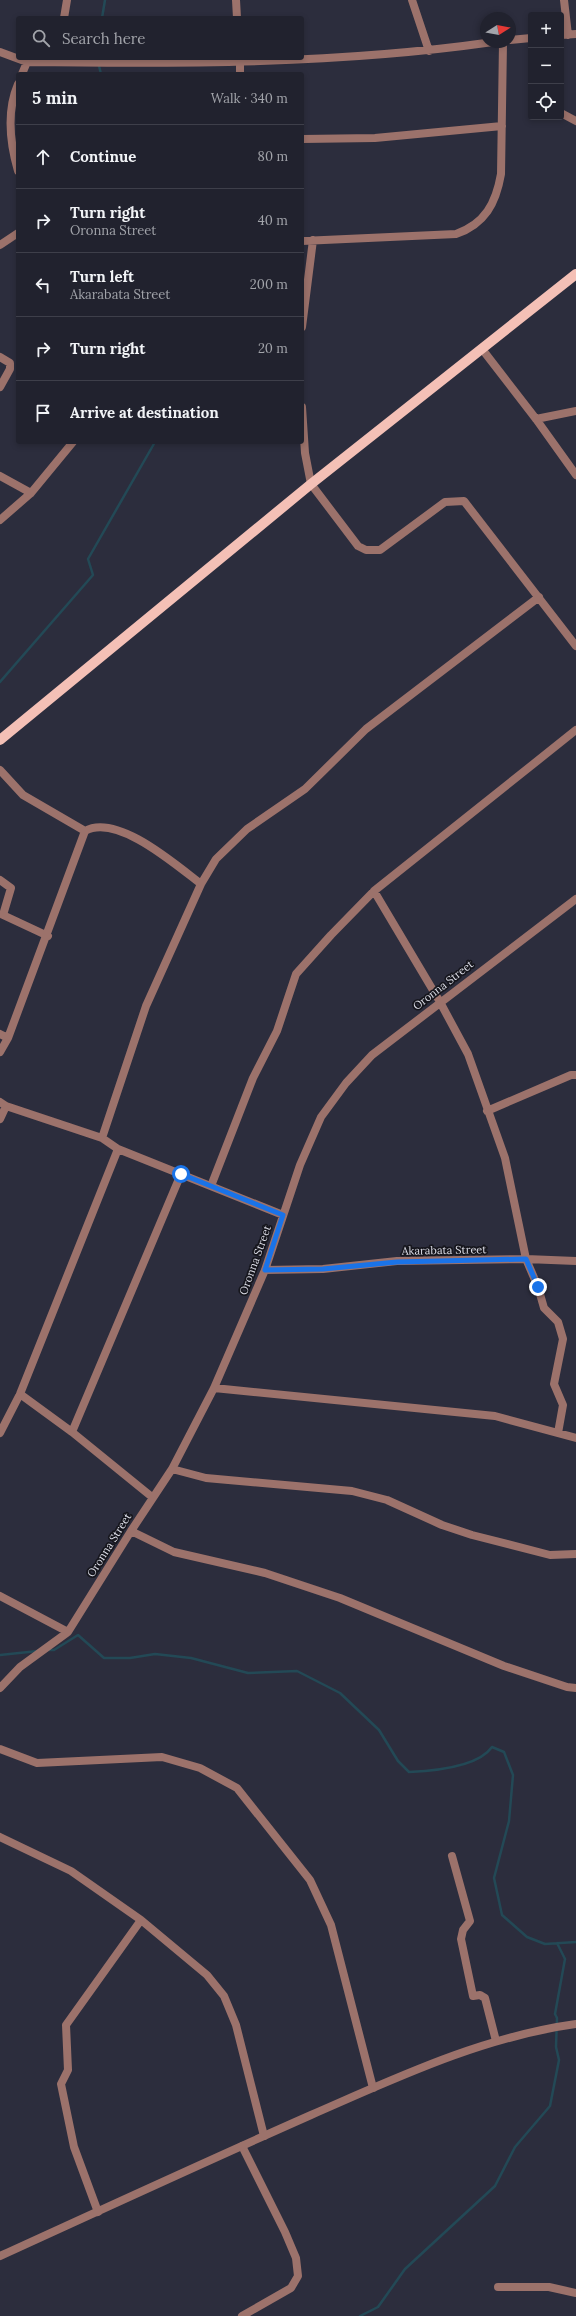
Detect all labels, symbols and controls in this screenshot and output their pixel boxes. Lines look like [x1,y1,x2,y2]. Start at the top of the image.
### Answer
north arrow [480,12,516,48]
map controls [528,12,564,120]
button: + [528,12,564,48]
search box [16,16,304,60]
icon: search [30,27,52,49]
text: Search here [62,29,145,48]
button: − [528,48,564,84]
button: locate [528,84,564,120]
text: 5 min [32,87,78,109]
text: Walk · 340 m [211,90,288,107]
icon: ahead [32,146,54,168]
text: Continue [70,147,136,166]
text: 80 m [258,148,288,165]
text: Turn right [70,203,146,222]
icon: right [32,210,54,232]
text: 40 m [258,212,288,229]
text: Oronna Street [70,222,156,239]
text: Turn left [70,267,134,286]
icon: left [32,274,54,296]
text: 200 m [250,276,288,293]
text: Akarabata Street [70,286,170,303]
icon: right [32,338,54,360]
text: Turn right [70,339,146,358]
text: 20 m [258,340,288,357]
icon: arrive [32,402,54,424]
text: Arrive at destination [70,403,219,422]
street label: Oronna Street [410,957,477,1013]
route start [172,1165,190,1183]
street label: Oronna Street [236,1223,274,1297]
street label: Akarabata Street [400,1242,487,1258]
route end [529,1278,547,1296]
street label: Oronna Street [84,1510,135,1580]

